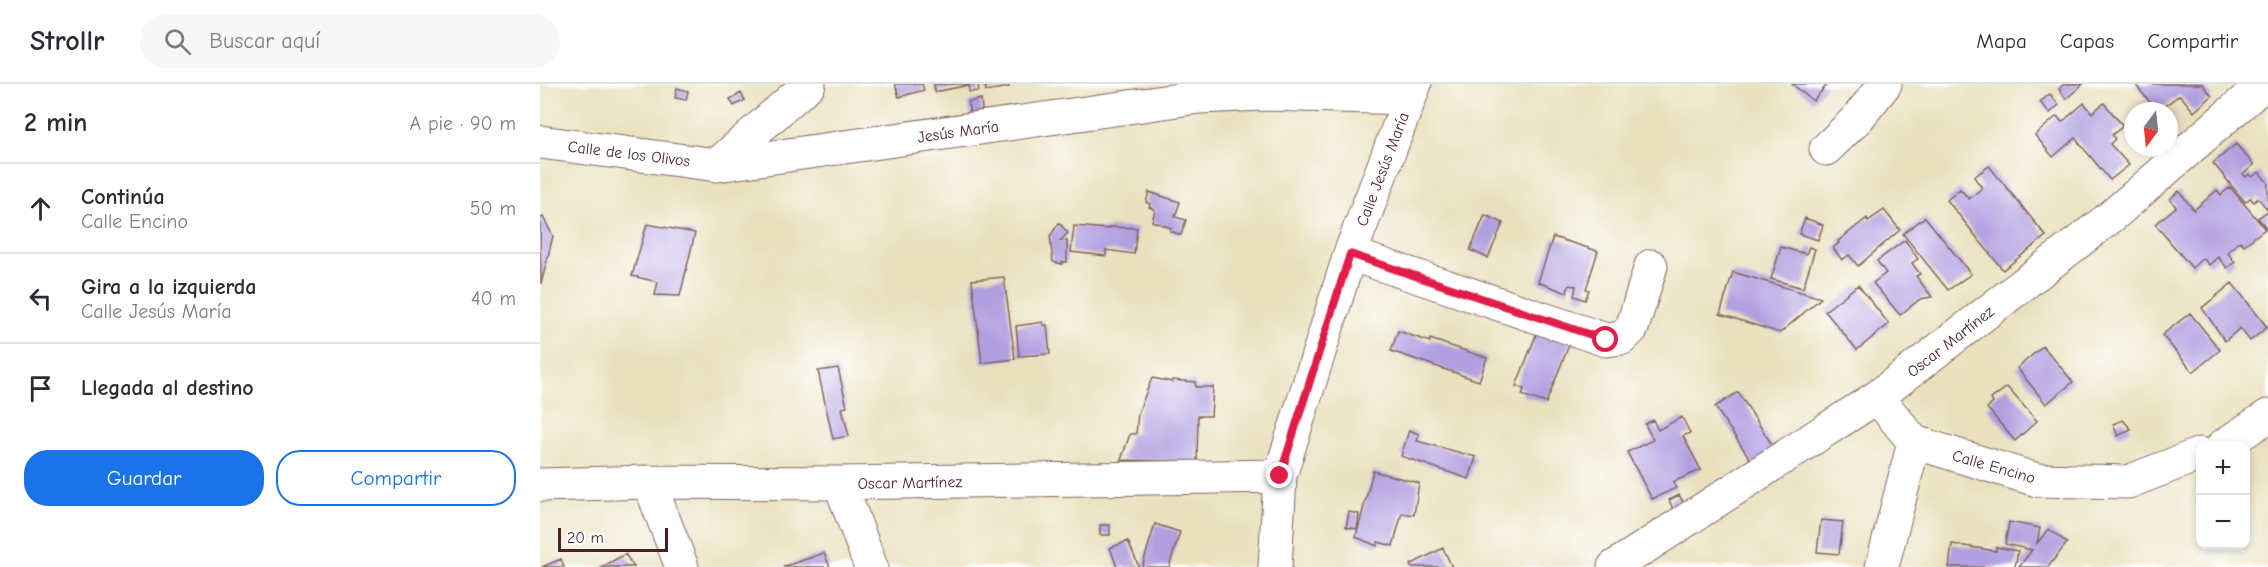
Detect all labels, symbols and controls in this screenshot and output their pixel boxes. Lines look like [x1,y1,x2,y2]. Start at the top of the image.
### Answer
search box [140,14,560,68]
text: Strollr [30,25,104,57]
icon: search [161,25,194,58]
text: Buscar aquí [209,28,320,54]
text: Mapa [1976,29,2027,53]
text: Capas [2060,29,2114,53]
text: Compartir [2147,29,2238,53]
north arrow [2124,102,2178,156]
text: 2 min [24,108,87,138]
street label: Calle Jesús María [1353,110,1413,229]
text: A pie · 90 m [410,112,516,135]
street label: Jesús María [916,117,1000,147]
street label: Calle de los Olivos [567,138,691,170]
text: Continúa [81,184,165,210]
icon: ahead [24,192,57,225]
text: 50 m [470,197,516,220]
text: Calle Encino [81,210,188,233]
text: Gira a la izquierda [81,274,256,300]
icon: left [24,282,57,315]
text: 40 m [471,287,516,310]
text: Calle Jesús María [81,300,232,323]
street label: Oscar Martínez [1904,302,1997,381]
route start [1592,326,1618,352]
icon: arrive [24,372,57,405]
text: Llegada al destino [81,375,254,401]
map controls [2196,441,2250,549]
button: + [2196,441,2250,495]
street label: Calle Encino [1950,447,2037,487]
button: Guardar [24,450,264,506]
button: Compartir [276,450,516,506]
route end [1266,462,1292,488]
street label: Oscar Martínez [858,473,963,493]
button: − [2196,495,2250,549]
scale bar [558,525,668,552]
text: 20 m [567,529,604,547]

